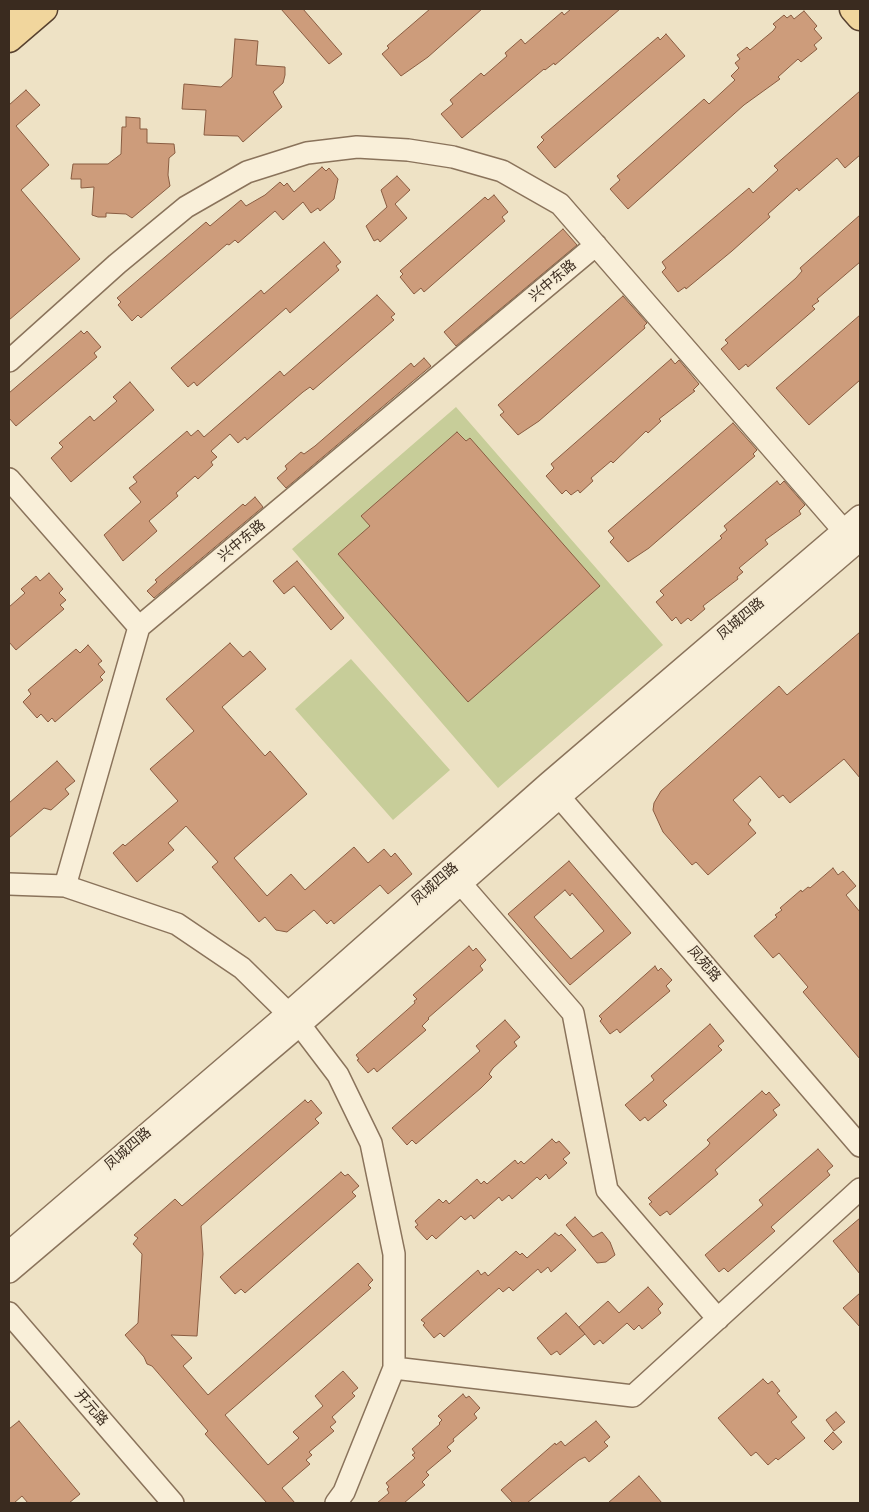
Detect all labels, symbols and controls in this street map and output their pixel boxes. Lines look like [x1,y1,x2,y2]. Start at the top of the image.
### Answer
street label: 兴中东路 [526,257,580,305]
street label: 兴中东路 [215,517,269,565]
street label: 凤城四路 [714,595,768,643]
street label: 凤城四路 [408,859,462,909]
street label: 凤苑路 [684,943,724,985]
street label: 凤城四路 [101,1124,155,1174]
street label: 开元路 [71,1387,111,1429]

